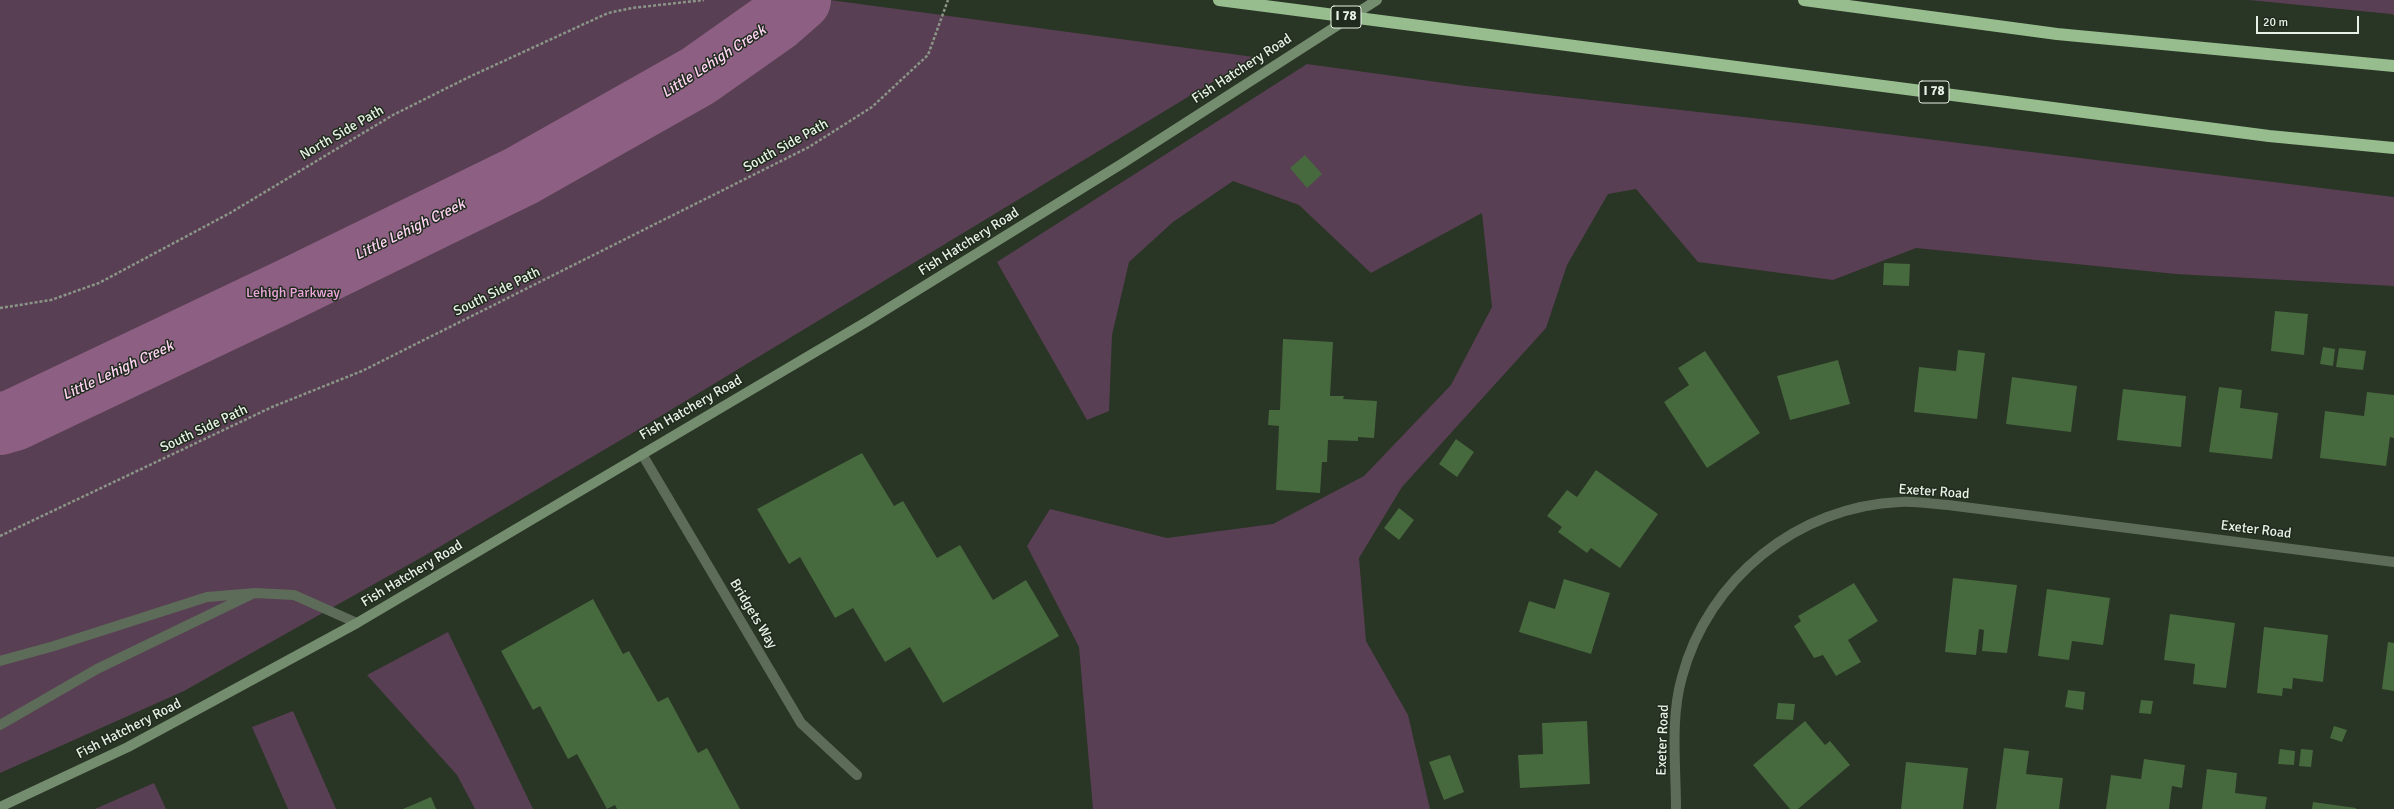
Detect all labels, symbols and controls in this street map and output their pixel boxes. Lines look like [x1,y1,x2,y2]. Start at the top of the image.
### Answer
road number: I 78 [1331,6,1361,28]
scale bar [2258,8,2361,34]
text: 20 m [2263,15,2288,30]
water label: Little Lehigh Creek [659,22,769,102]
street label: Fish Hatchery Road [1189,31,1295,107]
road number: I 78 [1919,81,1949,103]
street label: North Side Path [297,102,387,164]
street label: South Side Path [741,116,831,176]
water label: Little Lehigh Creek [352,195,468,265]
street label: Fish Hatchery Road [916,204,1022,280]
street label: South Side Path [451,264,543,320]
park label: Lehigh Parkway [246,285,340,301]
water label: Little Lehigh Creek [60,337,176,405]
street label: Fish Hatchery Road [637,372,745,444]
street label: South Side Path [158,401,250,457]
street label: Exeter Road [1898,481,1970,503]
street label: Exeter Road [2220,517,2292,543]
street label: Fish Hatchery Road [358,537,466,611]
street label: Bridgets Way [726,576,780,652]
street label: Fish Hatchery Road [74,695,184,763]
street label: Exeter Road [1653,704,1673,776]

